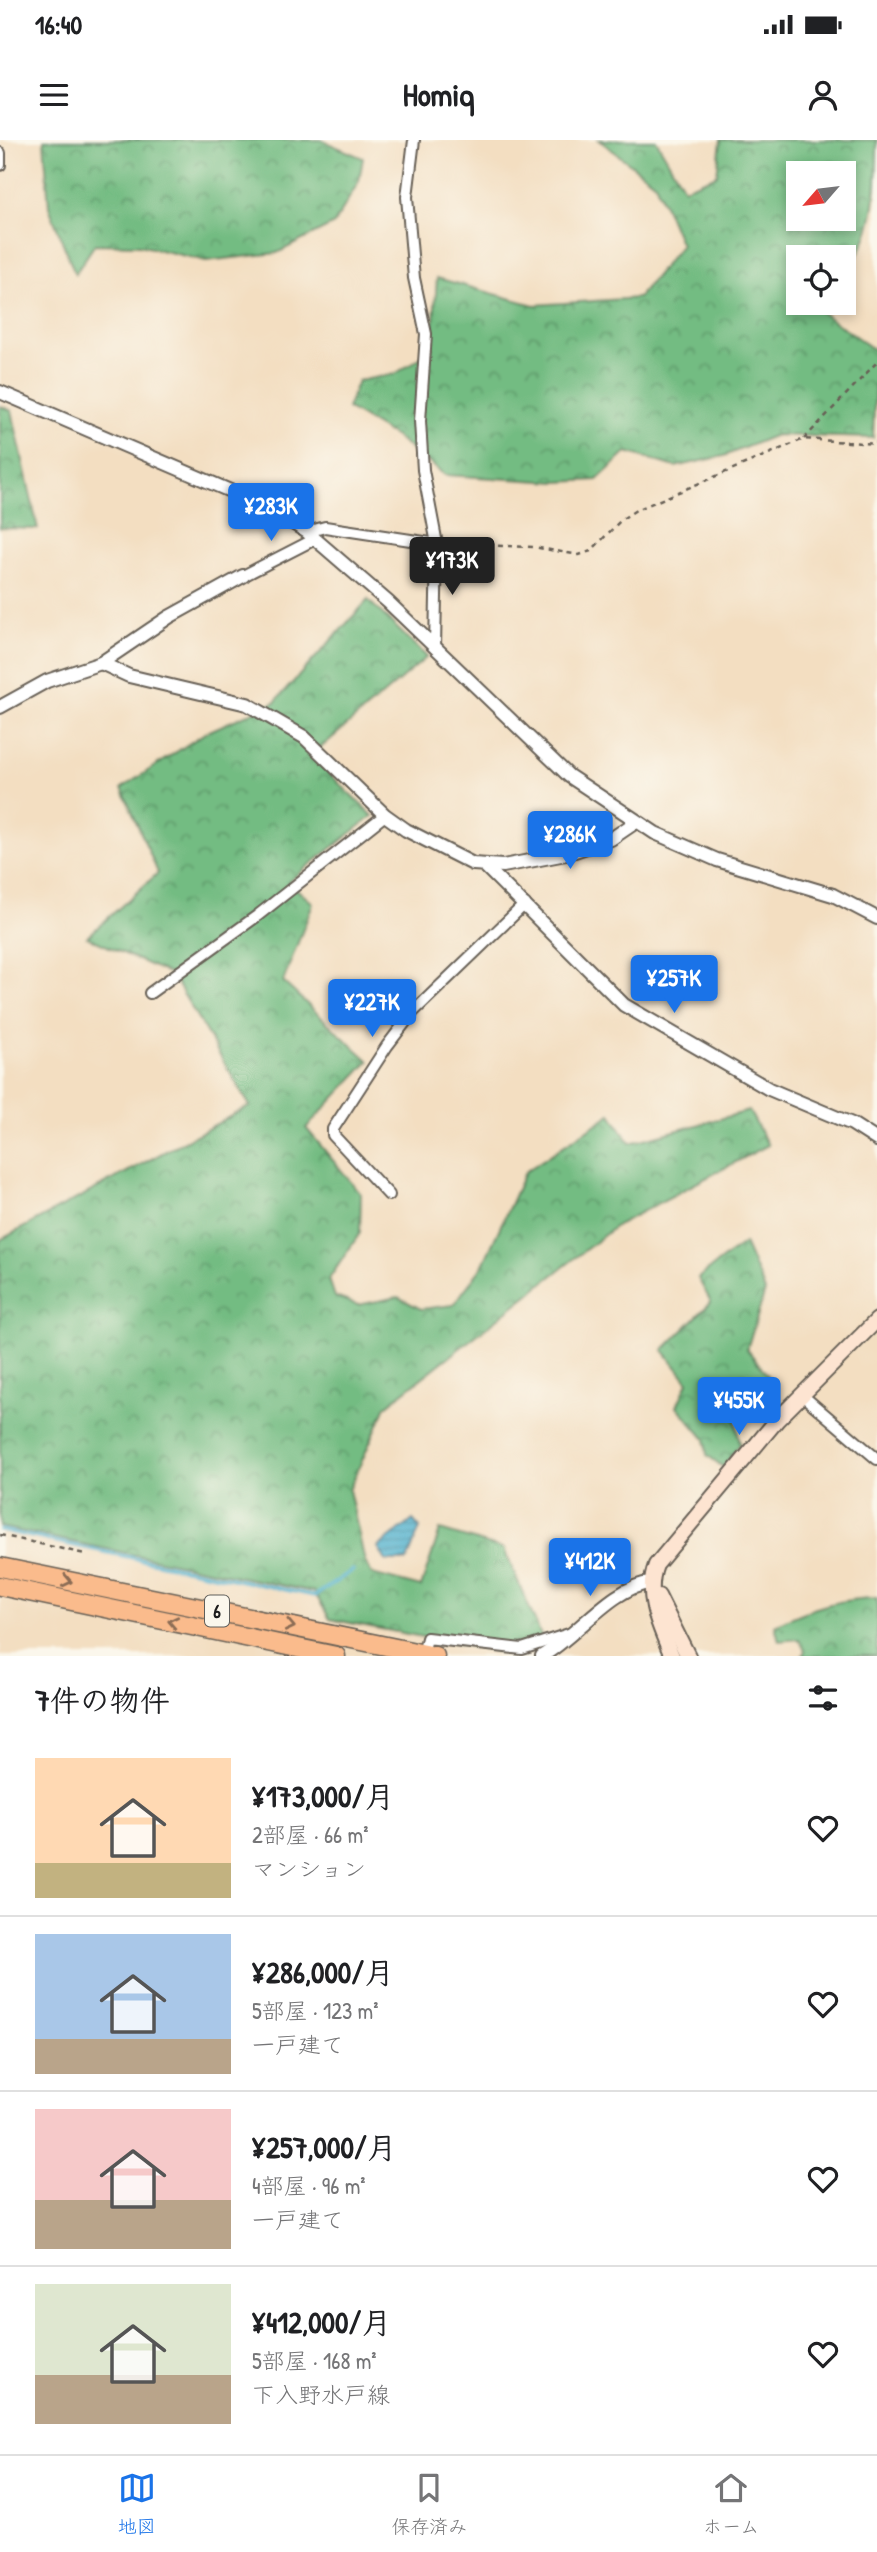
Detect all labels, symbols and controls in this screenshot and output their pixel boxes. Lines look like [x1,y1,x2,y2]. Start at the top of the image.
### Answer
text: 16:40 [35,7,82,42]
text: Homiq [403,73,474,116]
icon: menu [35,76,73,114]
icon: person [804,76,842,114]
north arrow [786,161,856,231]
map controls [786,161,856,315]
button: locate [786,245,856,315]
pin: ¥283K [222,484,320,543]
text: ¥283K [244,490,298,521]
pin: ¥173K [403,538,501,597]
text: ¥173K [426,544,478,575]
pin: ¥286K [521,812,619,871]
text: ¥286K [544,818,596,849]
pin: ¥257K [625,956,723,1015]
text: ¥257K [647,962,701,993]
pin: ¥227K [323,979,421,1039]
text: ¥227K [344,986,400,1017]
pin: ¥455K [690,1378,788,1437]
text: ¥455K [714,1384,764,1415]
pin: ¥412K [541,1538,639,1598]
text: ¥412K [565,1545,615,1576]
one-way arrow [61,1572,73,1587]
road number: 6 [205,1596,229,1626]
one-way arrow [167,1616,179,1631]
one-way arrow [284,1618,296,1633]
icon: filters [804,1679,842,1717]
text: 7件の物件 [35,1680,170,1720]
text: ¥173,000/月 [252,1776,394,1816]
icon: home [91,1786,175,1870]
icon: heart [804,1809,842,1847]
text: 2部屋 · 66 m² [252,1819,369,1850]
text: マンション [252,1853,366,1884]
text: ¥286,000/月 [252,1952,394,1992]
icon: home [91,1962,175,2046]
icon: heart [804,1985,842,2023]
text: 5部屋 · 123 m² [252,1995,379,2026]
text: 一戸建て [252,2029,344,2060]
text: ¥257,000/月 [252,2127,397,2167]
icon: home [91,2137,175,2221]
icon: heart [804,2160,842,2198]
text: 4部屋 · 96 m² [252,2170,366,2201]
text: 一戸建て [252,2204,344,2235]
text: ¥412,000/月 [252,2302,391,2342]
icon: home [91,2312,175,2396]
icon: heart [804,2335,842,2373]
text: 5部屋 · 168 m² [252,2345,377,2376]
text: 下入野水戸線 [252,2379,390,2410]
tab: 地図 [118,2469,156,2539]
tab: 保存済み [391,2469,467,2539]
tab: ホーム [703,2469,759,2539]

